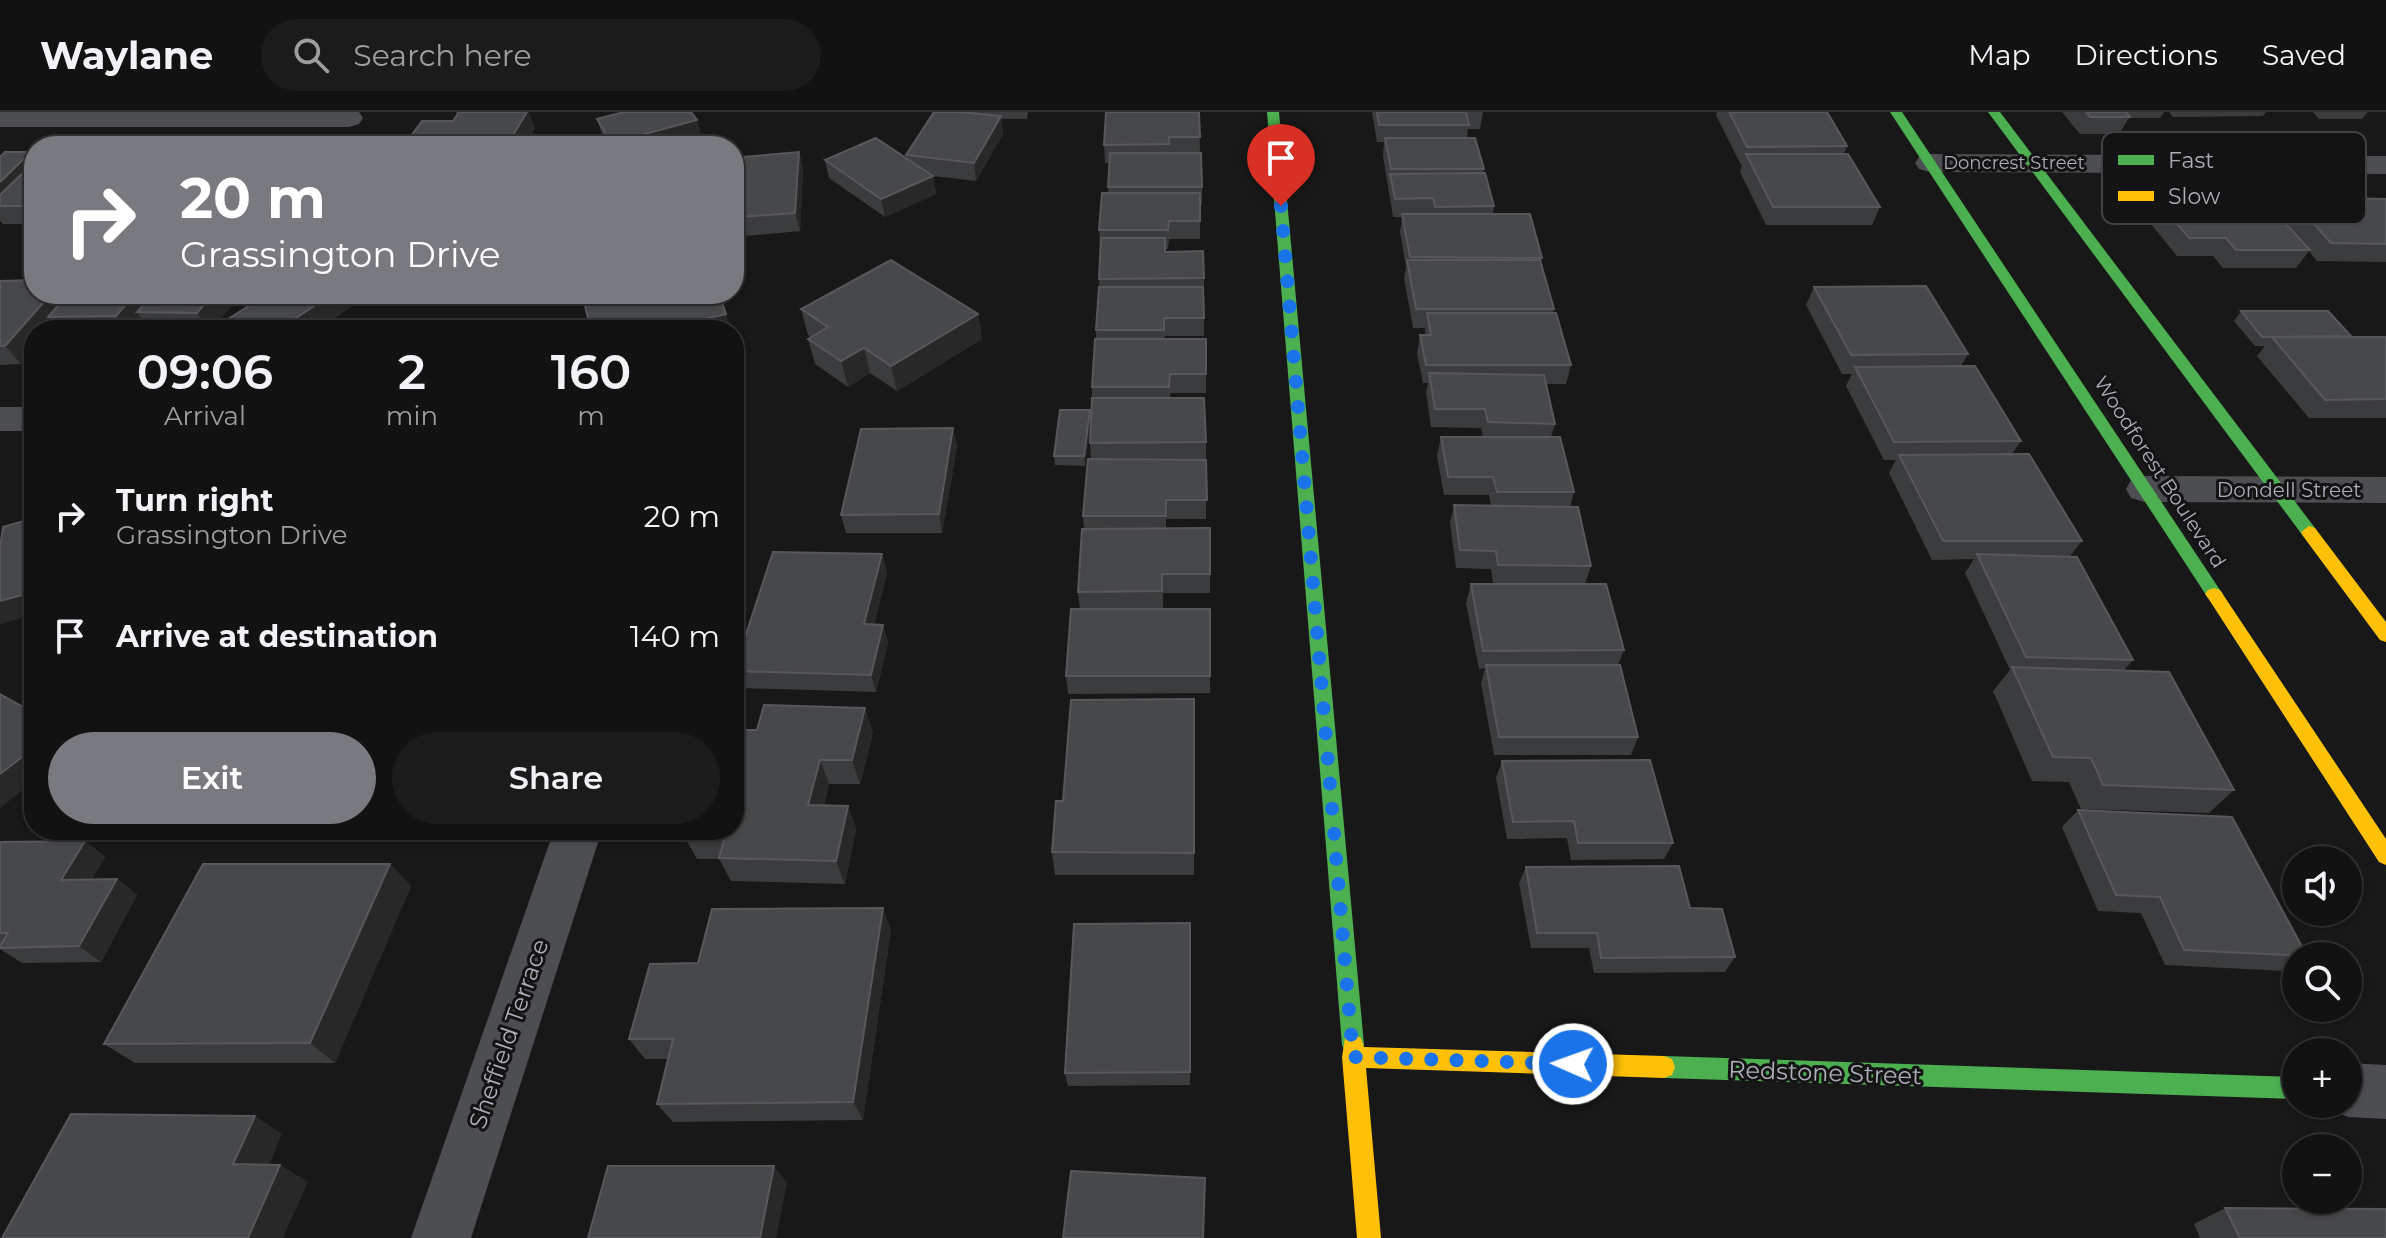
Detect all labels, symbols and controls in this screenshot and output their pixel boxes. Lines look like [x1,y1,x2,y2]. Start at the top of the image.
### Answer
search box [261,19,821,91]
text: Waylane [40,32,213,79]
icon: search [289,33,333,77]
text: Search here [353,37,532,74]
text: Map [1968,38,2030,72]
text: Directions [2074,38,2218,72]
text: Saved [2262,38,2346,72]
pin [1247,124,1315,206]
legend [2102,132,2366,224]
icon: arrive [1259,136,1303,180]
text: Fast [2168,147,2214,174]
street label: Doncrest Street [1943,152,2085,174]
text: 20 m [180,164,326,232]
icon: right [48,168,152,272]
text: Slow [2168,183,2221,210]
text: Grassington Drive [180,232,500,276]
text: 09:06 [137,343,273,401]
text: 2 [398,343,426,401]
text: 160 [551,343,631,401]
street label: Woodforest Boulevard [2089,372,2231,572]
text: Arrival [164,400,246,432]
text: min [386,400,438,432]
text: m [577,400,605,432]
street label: Dondell Street [2217,478,2361,502]
text: Turn right [116,482,273,519]
icon: right [48,494,92,538]
text: 20 m [643,498,720,535]
text: Grassington Drive [116,519,347,551]
icon: arrive [48,614,92,658]
text: Arrive at destination [116,618,438,655]
text: 140 m [630,618,720,655]
button: Exit [48,732,376,824]
button: Share [392,732,720,824]
map controls [2282,846,2362,1214]
button: sound [2282,846,2362,926]
street label: Sheffield Terrace [462,935,555,1133]
button: search [2282,942,2362,1022]
position arrow [1531,1022,1615,1106]
button: + [2282,1038,2362,1118]
street label: Redstone Street [1728,1055,1923,1090]
button: − [2282,1134,2362,1214]

